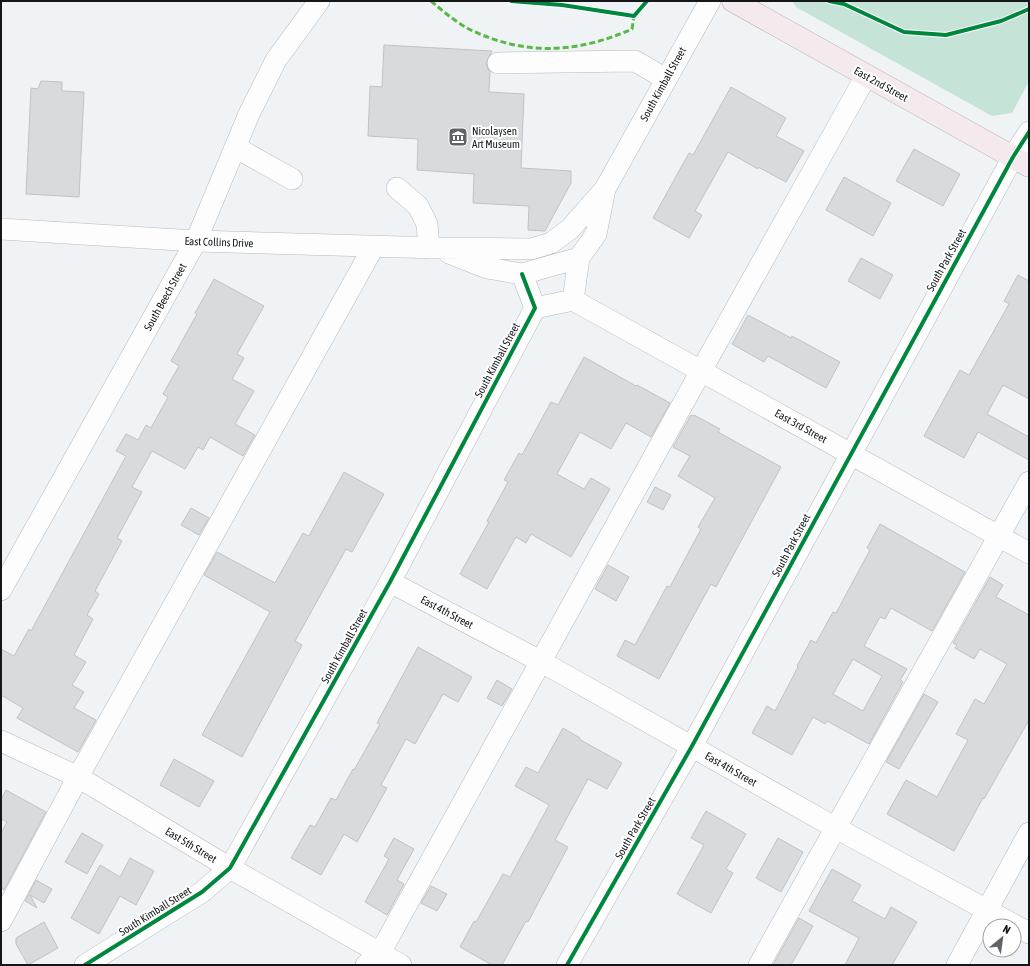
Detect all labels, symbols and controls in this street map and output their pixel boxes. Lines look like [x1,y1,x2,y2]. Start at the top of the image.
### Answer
street label: South Kimball Street [638,45,688,123]
street label: East 2nd Street [852,64,910,104]
place label: Nicolaysen Art Museum [472,125,520,150]
museum icon: Nicolaysen Art Museum [447,126,469,148]
street label: South Park Street [924,227,968,293]
street label: East Collins Drive [184,235,254,249]
street label: South Beech Street [142,261,188,333]
street label: South Kimball Street [472,321,522,399]
street label: East 3rd Street [773,407,829,445]
street label: South Park Street [769,512,813,578]
street label: East 4th Street [419,593,475,631]
street label: South Kimball Street [319,607,369,685]
street label: East 4th Street [703,749,759,789]
street label: South Park Street [613,795,657,861]
street label: East 5th Street [163,825,219,865]
street label: South Kimball Street [117,884,193,938]
north arrow [982,918,1022,958]
text: N [1001,922,1013,936]

